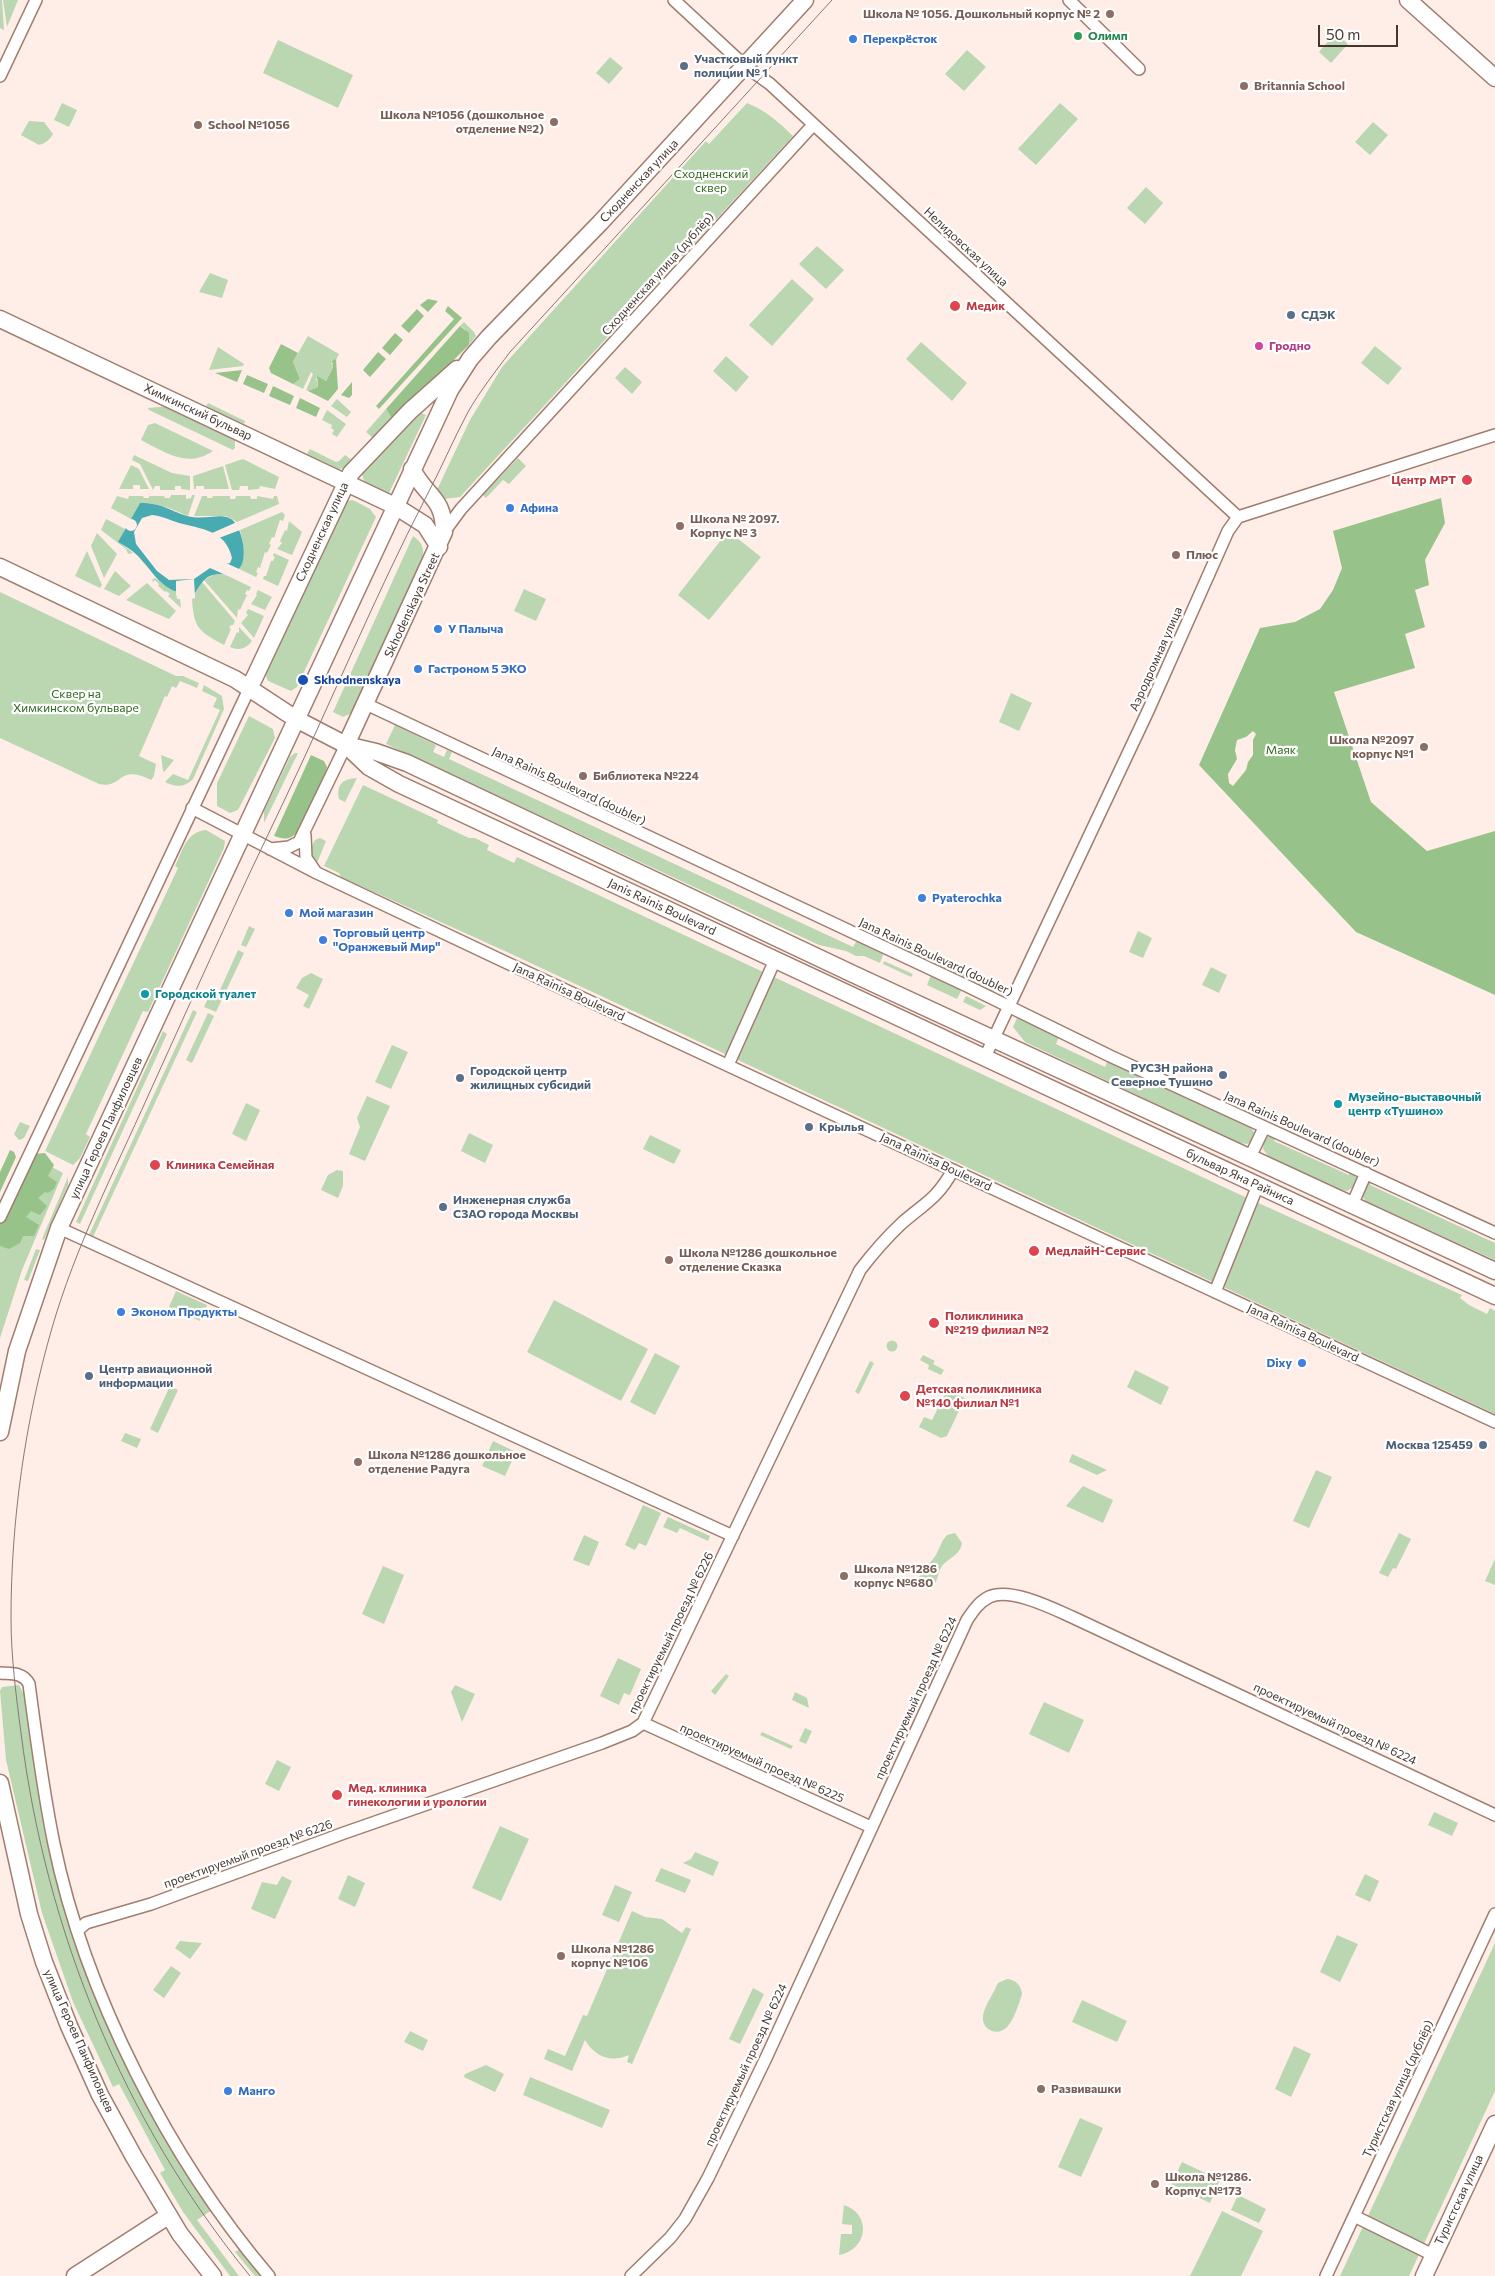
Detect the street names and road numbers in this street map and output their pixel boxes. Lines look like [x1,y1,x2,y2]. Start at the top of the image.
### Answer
street label: Сходненская улица [597,136,681,226]
street label: Нелидовская улица [921,204,1011,290]
street label: Сходненская улица (дублёр) [599,210,717,338]
street label: Химкинский бульвар [142,381,254,443]
street label: Сходненская улица [293,480,351,584]
street label: Skhodenskaya Street [381,550,443,660]
street label: Аэродромная улица [1127,605,1185,713]
street label: Jana Rainis Boulevard (doubler) [490,744,648,828]
street label: Janis Rainis Boulevard [606,876,718,938]
street label: Jana Rainis Boulevard (doubler) [857,915,1015,999]
street label: Jana Rainisa Boulevard [511,960,627,1024]
street label: улица Героев Панфиловцев [67,1055,145,1201]
street label: Jana Rainis Boulevard (doubler) [1222,1088,1382,1170]
street label: Jana Rainisa Boulevard [878,1130,994,1194]
street label: бульвар Яна Райниса [1184,1146,1296,1208]
street label: Jana Rainisa Boulevard [1245,1301,1361,1365]
street label: проектируемый проезд № 6226 [625,1550,717,1716]
street label: проектируемый проезд № 6224 [872,1614,960,1782]
street label: проектируемый проезд № 6224 [1251,1680,1419,1768]
street label: проектируемый проезд № 6225 [678,1720,846,1806]
street label: проектируемый проезд № 6226 [162,1817,334,1891]
street label: улица Героев Панфиловцев [41,1967,117,2115]
street label: проектируемый проезд № 6224 [702,1981,790,2149]
street label: Туристская улица (дублёр) [1360,2018,1436,2160]
street label: Туристская улица [1432,2152,1486,2248]

